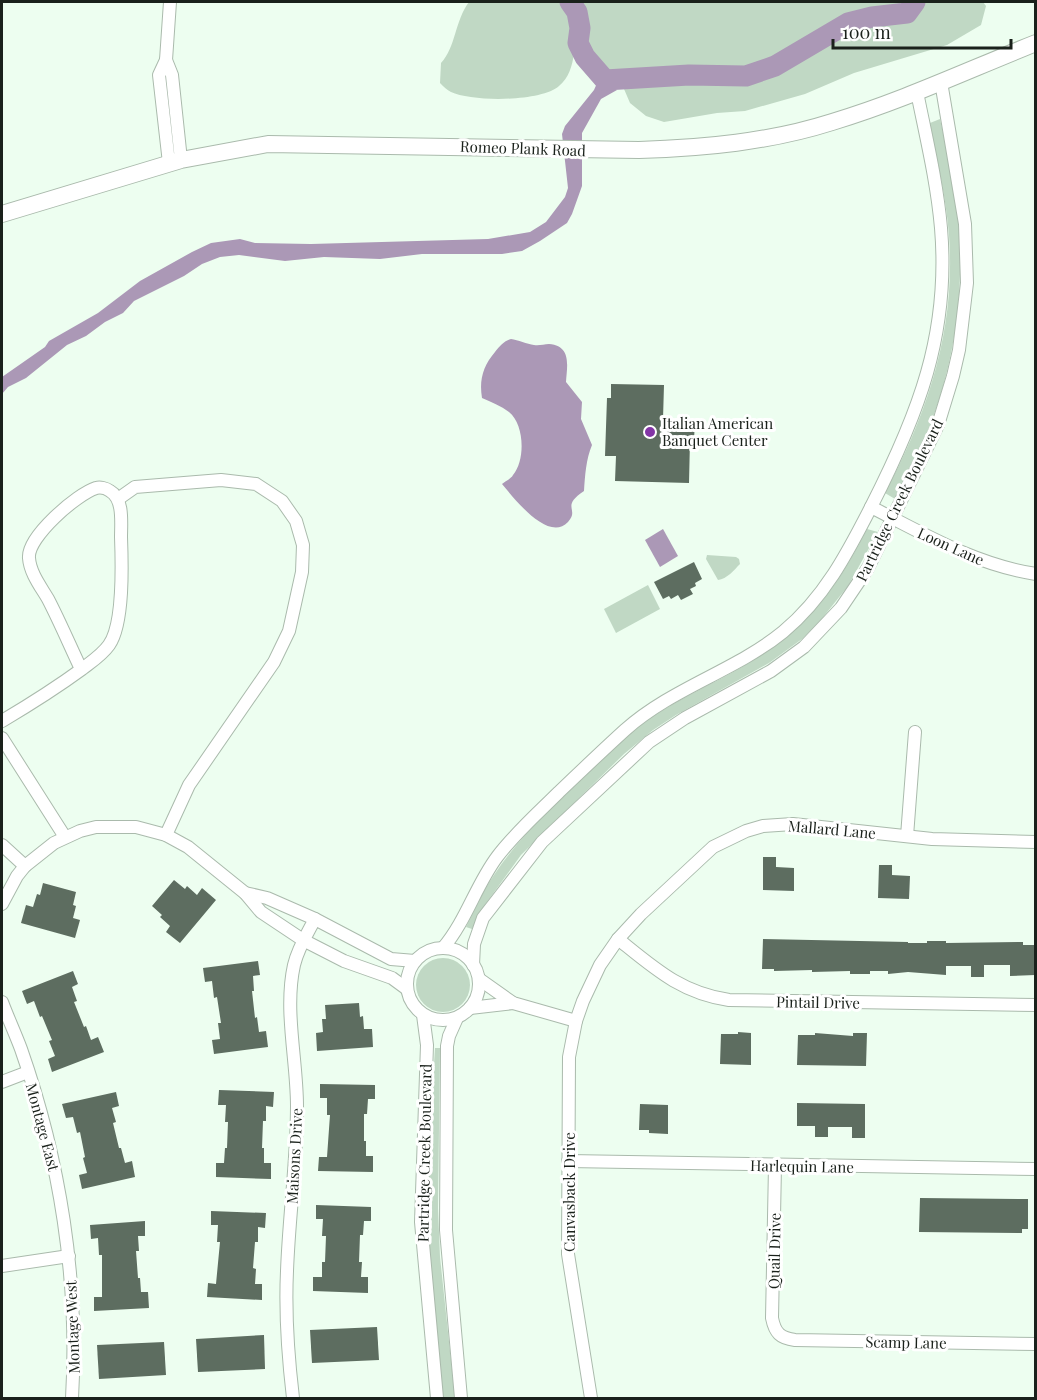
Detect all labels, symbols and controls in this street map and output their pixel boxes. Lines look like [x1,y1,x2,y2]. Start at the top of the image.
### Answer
scale bar [833,12,1012,50]
text: 100 m [842,20,891,44]
street label: Romeo Plank Road [460,136,587,160]
place label: Italian American Banquet Center [662,413,773,450]
street label: Partridge Creek Boulevard [851,415,947,585]
marker: Italian American Banquet Center [643,425,657,439]
street label: Loon Lane [915,522,987,570]
street label: Mallard Lane [787,815,877,843]
street label: Pintail Drive [776,991,860,1013]
street label: Partridge Creek Boulevard [412,1063,436,1242]
street label: Montage East [22,1081,65,1174]
street label: Maisons Drive [282,1108,306,1204]
street label: Canvasback Drive [559,1132,579,1252]
street label: Harlequin Lane [750,1155,854,1177]
street label: Quail Drive [763,1213,785,1289]
street label: Montage West [60,1279,84,1374]
street label: Scamp Lane [865,1331,947,1353]

